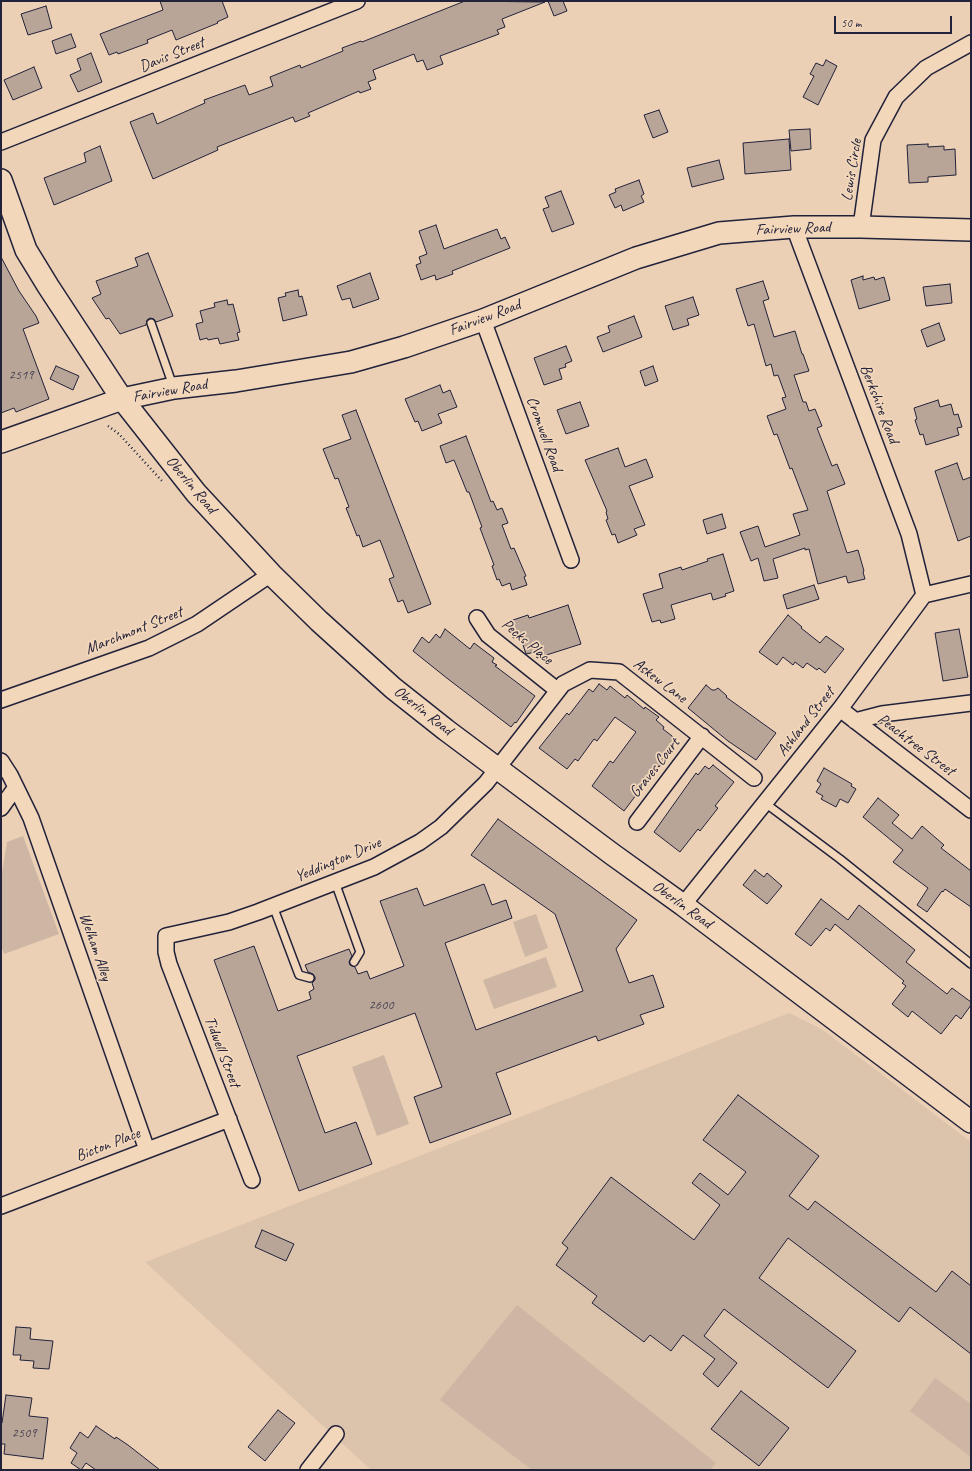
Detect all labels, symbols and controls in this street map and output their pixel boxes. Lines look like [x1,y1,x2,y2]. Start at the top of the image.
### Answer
scale bar [836,8,954,34]
text: 50 m [841,15,861,31]
street label: Davis Street [137,33,207,77]
street label: Lewis Circle [838,138,866,202]
street label: Fairview Road [755,218,831,240]
street label: Fairview Road [447,296,523,340]
street label: Berkshire Road [855,362,903,446]
house number: 2519 [8,367,34,383]
street label: Fairview Road [131,375,209,407]
street label: Cromwell Road [522,394,566,474]
street label: Oberlin Road [161,452,221,518]
street label: Marchmont Street [83,603,185,659]
street label: Pecks Place [497,615,557,669]
street label: Askew Lane [629,654,691,708]
street label: Oberlin Road [390,682,456,740]
street label: Ashland Street [773,684,839,760]
street label: Peachtree Street [874,710,958,780]
street label: Graves Court [626,734,684,802]
street label: Yeddington Drive [292,833,384,887]
street label: Oberlin Road [648,877,716,933]
street label: Welham Alley [74,911,116,983]
house number: 2600 [368,997,394,1013]
street label: Tidwell Street [200,1014,244,1090]
street label: Bicton Place [73,1124,143,1166]
house number: 2509 [11,1425,37,1441]

